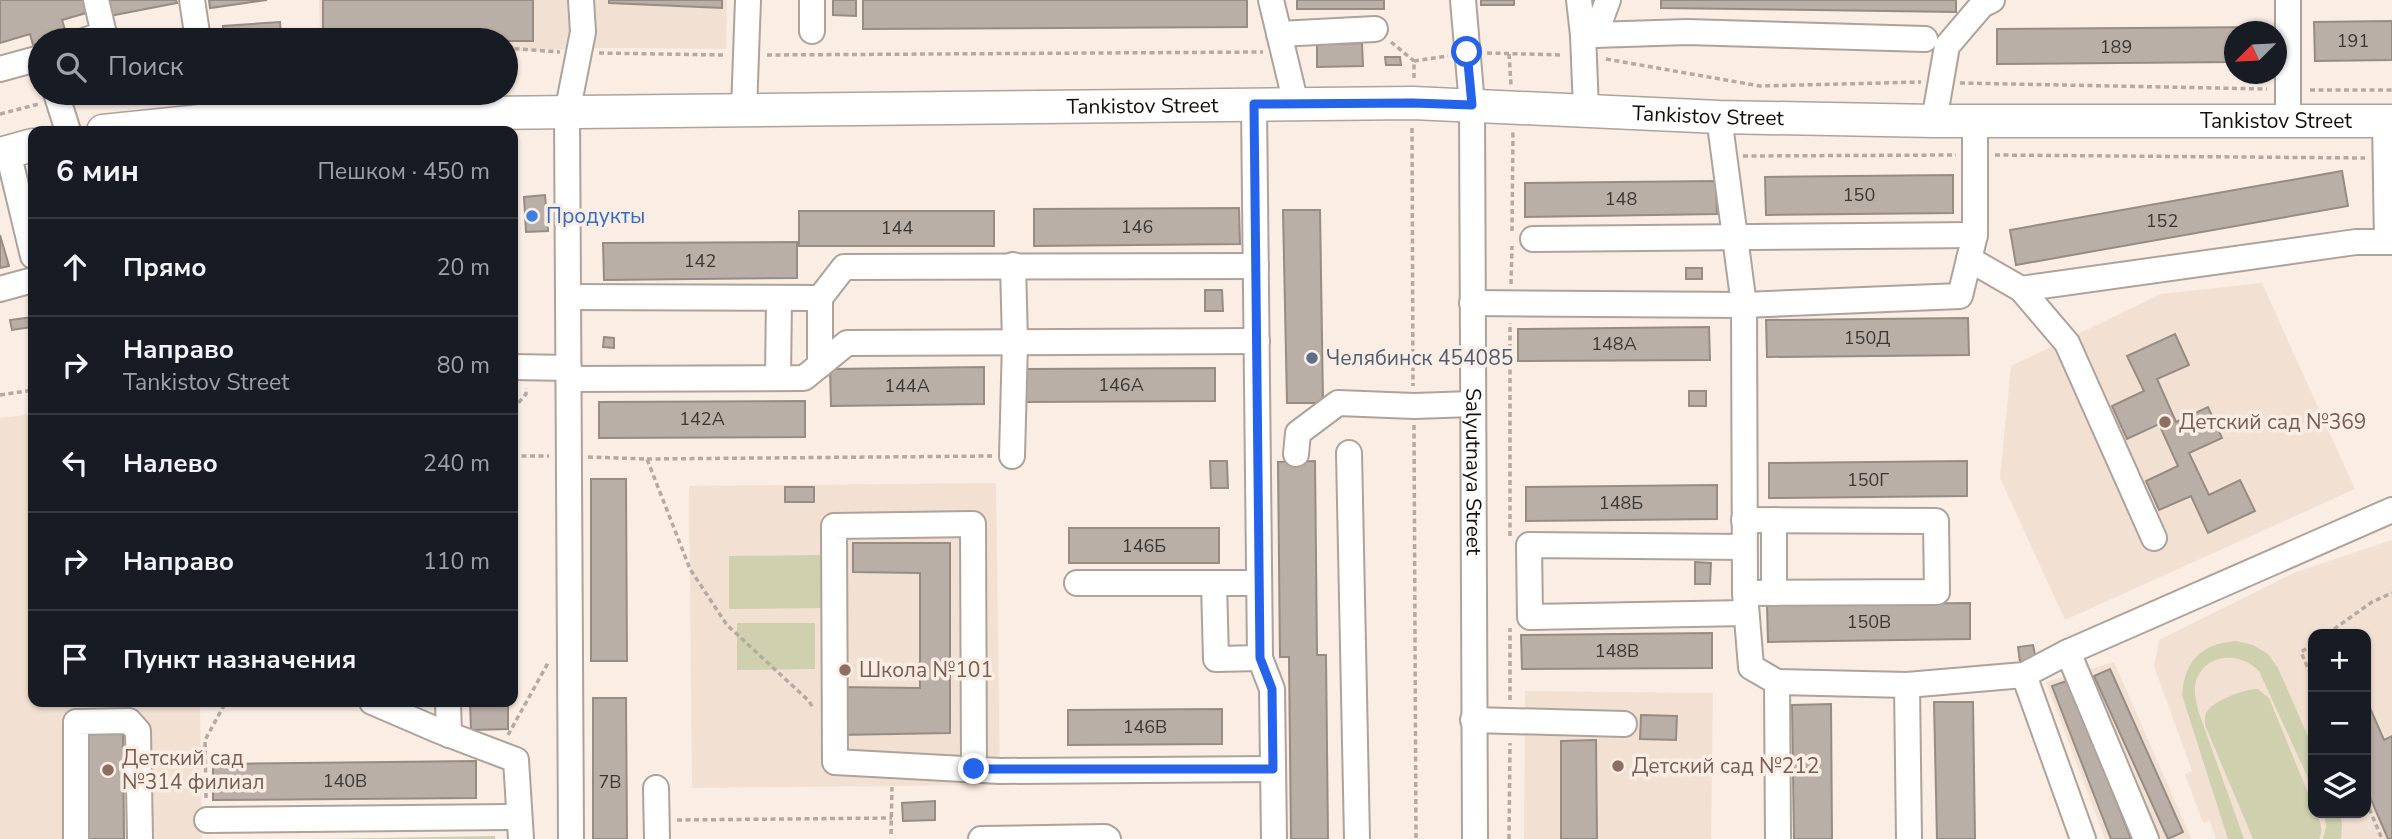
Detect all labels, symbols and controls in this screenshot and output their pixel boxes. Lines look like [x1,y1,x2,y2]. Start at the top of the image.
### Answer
north arrow [2224,21,2287,84]
search box [28,28,518,105]
house number: 191 [2337,29,2369,53]
house number: 189 [2100,35,2132,59]
route start [1451,36,1482,67]
icon: search [52,48,90,86]
text: Поиск [108,49,184,84]
street label: Tankistov Street [1066,91,1219,121]
street label: Tankistov Street [1631,99,1785,132]
street label: Tankistov Street [2200,107,2352,135]
text: 6 мин [56,151,139,192]
text: Пешком · 450 m [317,156,490,187]
house number: 150 [1843,183,1875,207]
house number: 148 [1605,187,1637,211]
place label: Продукты [546,202,645,230]
marker: Продукты [524,208,540,224]
house number: 152 [2146,209,2178,233]
house number: 146 [1121,215,1153,239]
house number: 144 [881,216,913,240]
icon: ahead [56,248,94,286]
house number: 142 [684,249,716,273]
text: Прямо [123,250,207,285]
text: 20 m [437,252,490,283]
house number: 150Д [1844,326,1890,350]
text: Направо [123,332,234,367]
house number: 148А [1591,332,1637,356]
place label: Челябинск 454085 [1326,344,1513,372]
icon: right [56,346,94,384]
text: 80 m [437,350,490,381]
marker: Челябинск 454085 [1304,350,1320,366]
text: Tankistov Street [123,367,289,398]
house number: 146А [1098,373,1144,397]
house number: 144А [884,374,930,398]
street label: Salyutnaya Street [1459,388,1488,556]
house number: 142А [679,407,725,431]
place label: Детский сад №369 [2179,408,2366,436]
marker: Детский сад №369 [2157,414,2173,430]
icon: left [56,444,94,482]
text: Налево [123,446,218,481]
text: 240 m [423,448,490,479]
house number: 150Г [1847,468,1889,492]
house number: 148Б [1599,491,1643,515]
house number: 146Б [1122,534,1166,558]
icon: right [56,542,94,580]
text: Направо [123,544,234,579]
text: 110 m [423,546,490,577]
house number: 150В [1847,610,1891,634]
map controls [2308,629,2371,818]
button: + [2308,629,2371,692]
house number: 148В [1595,639,1639,663]
icon: arrive [56,640,94,678]
text: Пункт назначения [123,642,356,677]
place label: Школа №101 [859,656,993,684]
marker: Школа №101 [837,662,853,678]
button: − [2308,692,2371,755]
house number: 146В [1123,715,1167,739]
place label: Детский сад №314 филиал [122,744,265,796]
place label: Детский сад №212 [1632,752,1819,780]
route end [958,753,989,784]
button: layers [2308,755,2371,818]
marker: Детский сад №212 [1610,758,1626,774]
marker: Детский сад №314 филиал [100,762,116,778]
house number: 140В [323,769,367,793]
house number: 7В [599,770,621,794]

